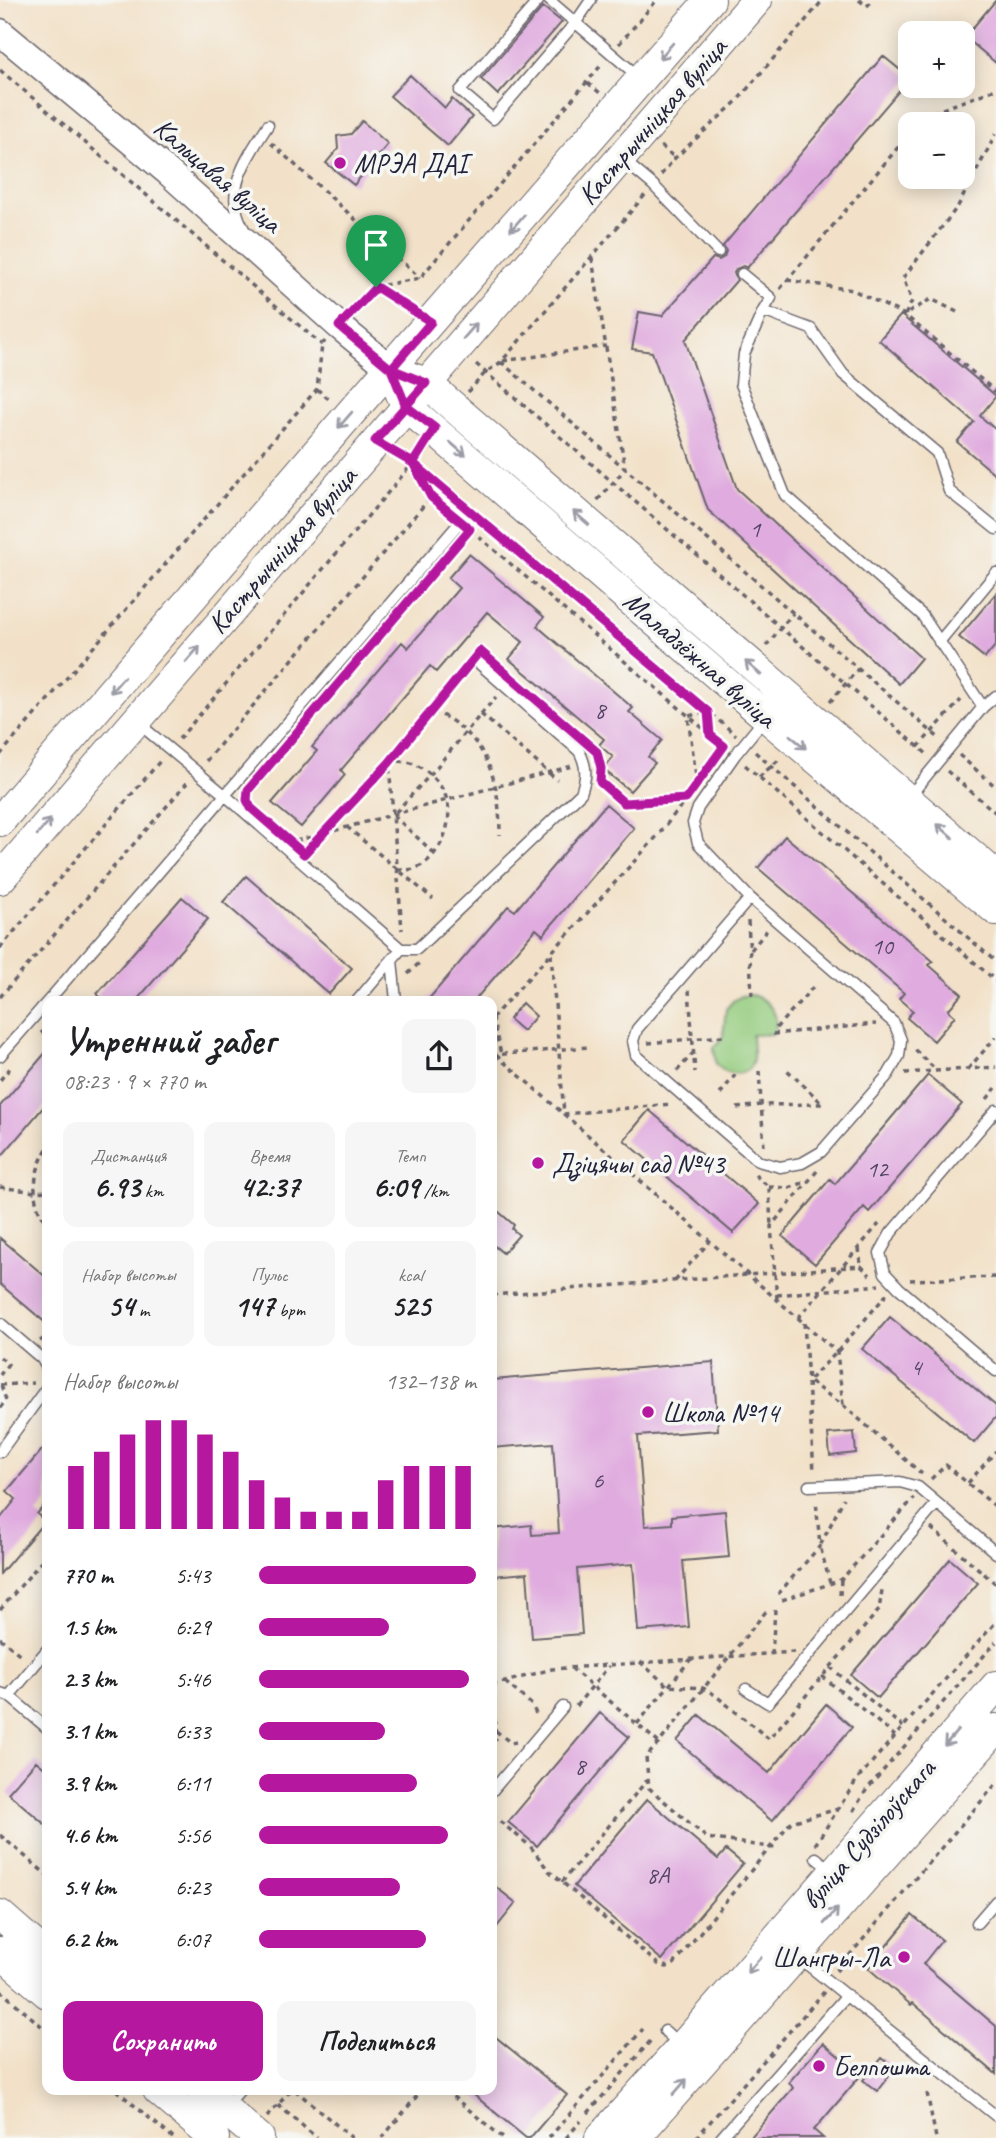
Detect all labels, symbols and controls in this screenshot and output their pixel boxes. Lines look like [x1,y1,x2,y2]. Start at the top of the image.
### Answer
map controls [898,21,975,189]
button: + [898,21,975,98]
street label: Кастрычніцкая вуліца [570,29,735,212]
one-way arrow [658,42,674,60]
street label: Кальцавая вуліца [147,110,291,241]
button: − [898,112,975,189]
place label: МРЭА ДАІ [354,146,473,181]
marker: МРЭА ДАІ [332,155,348,171]
one-way arrow [509,214,525,232]
pin [346,215,406,287]
icon: arrive [357,226,395,264]
one-way arrow [462,323,478,341]
one-way arrow [337,410,353,428]
one-way arrow [449,441,467,457]
street label: Кастрычніцкая вуліца [200,458,365,641]
one-way arrow [573,510,591,526]
house number: 1 [750,514,762,544]
street label: Маладзёжная вуліца [616,583,785,736]
one-way arrow [185,646,201,664]
one-way arrow [744,660,762,676]
one-way arrow [109,676,125,694]
house number: 8 [595,695,608,725]
one-way arrow [788,734,806,750]
one-way arrow [36,818,52,836]
one-way arrow [936,823,954,839]
house number: 10 [871,931,895,961]
text: Утренний забег [63,1017,275,1064]
button: share [402,1019,476,1093]
text: 08:23 · 9 × 770 m [63,1067,206,1096]
text: Дистанция [91,1144,166,1168]
text: Время [249,1144,290,1168]
text: Темп [395,1144,426,1168]
place label: Дзіцячы сад №43 [552,1146,727,1182]
house number: 12 [866,1154,890,1184]
marker: Дзіцячы сад №43 [530,1155,546,1171]
text: 6.93 [94,1168,140,1206]
text: 42:37 [240,1168,299,1206]
text: 6:09 [372,1168,419,1206]
text: km [140,1179,163,1203]
text: /km [419,1179,449,1203]
text: Набор высоты [81,1263,176,1287]
text: Пульс [251,1263,288,1287]
text: kcal [398,1263,423,1287]
text: 54 [108,1287,134,1325]
text: 147 [234,1287,274,1325]
text: 525 [391,1287,430,1325]
text: m [134,1298,149,1322]
text: bpm [274,1298,305,1322]
house number: 4 [911,1352,924,1382]
text: Набор высоты [63,1367,177,1396]
text: 132–138 m [385,1367,476,1396]
place label: Школа №14 [662,1395,781,1430]
marker: Школа №14 [640,1404,656,1420]
house number: 6 [593,1465,605,1495]
text: 770 m [63,1561,113,1590]
text: 5:43 [175,1561,211,1590]
text: 1.5 km [63,1613,116,1642]
text: 6:29 [175,1613,211,1642]
text: 2.3 km [63,1665,117,1694]
text: 5:46 [175,1665,211,1694]
text: 3.1 km [63,1717,117,1746]
text: 6:33 [175,1717,211,1746]
one-way arrow [943,1728,959,1746]
street label: вуліца Судзілоўскага [793,1750,944,1916]
house number: 8 [575,1751,588,1781]
text: 3.9 km [63,1769,116,1798]
text: 6:11 [175,1769,211,1798]
text: 4.6 km [63,1821,117,1850]
text: 5:56 [175,1821,211,1850]
house number: 8А [647,1860,670,1890]
text: 5.4 km [63,1873,116,1902]
text: 6:23 [175,1873,211,1902]
one-way arrow [822,1908,839,1925]
text: 6.2 km [63,1925,117,1954]
text: 6:07 [175,1925,211,1954]
place label: Шангры-Ла [772,1940,892,1975]
marker: Шангры-Ла [896,1949,912,1965]
one-way arrow [746,1956,762,1974]
button: Сохранить [63,2001,263,2081]
button: Поделиться [277,2001,476,2081]
place label: Белпошта [833,2049,931,2084]
marker: Белпошта [811,2058,827,2074]
one-way arrow [672,2078,688,2096]

